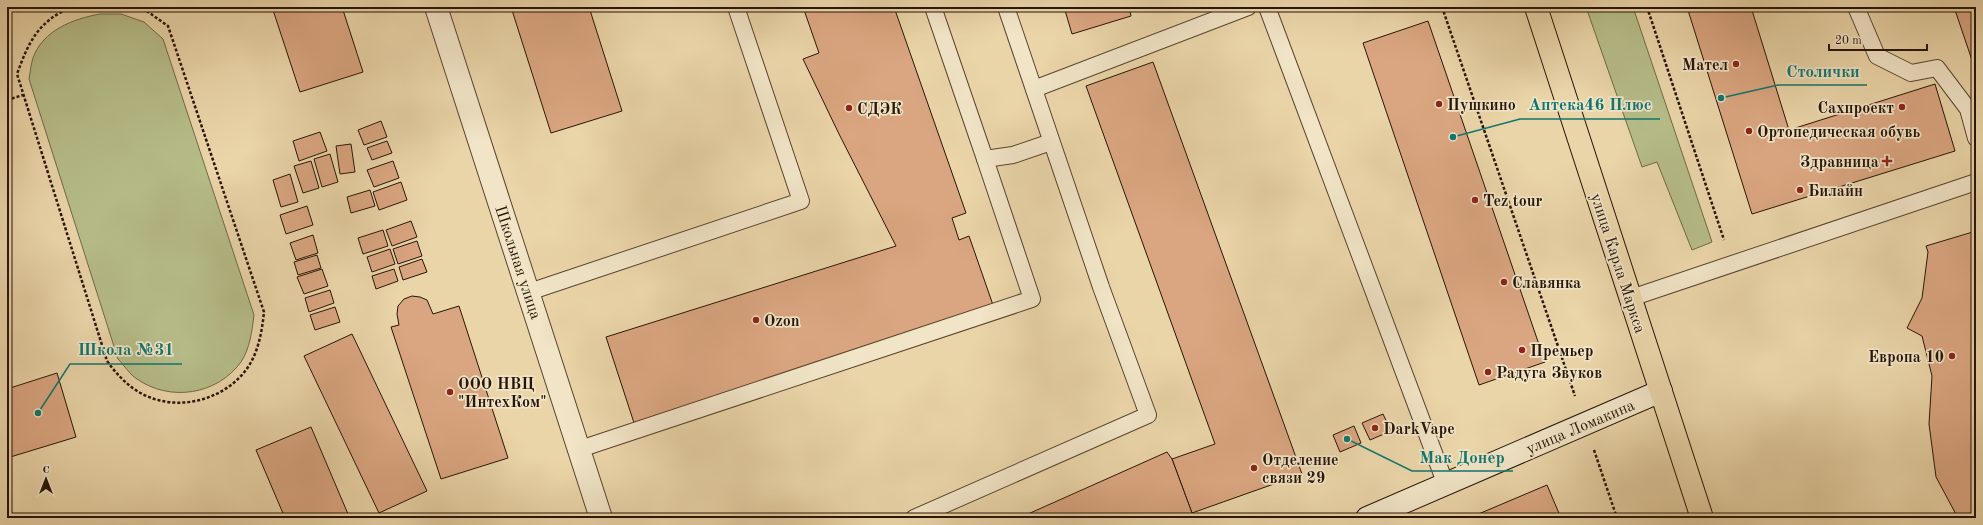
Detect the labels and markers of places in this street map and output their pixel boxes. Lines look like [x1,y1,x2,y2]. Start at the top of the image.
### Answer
callout: Столички [1778,56,1867,85]
place label: Мател [1682,58,1728,74]
marker: Мател [1731,59,1741,69]
callout: Аптека46 Плюс [1520,90,1660,119]
place label: Пушкино [1447,98,1516,114]
marker: Пушкино [1434,99,1444,109]
place label: Сахпроект [1817,101,1894,117]
place label: СДЭК [857,102,902,118]
marker: Сахпроект [1897,102,1907,112]
marker: СДЭК [844,103,854,113]
place label: Ортопедическая обувь [1757,125,1920,141]
marker: Ортопедическая обувь [1744,126,1754,136]
place label: Здравница [1800,155,1879,171]
marker: Здравница [1882,156,1892,166]
place label: Билайн [1808,184,1863,200]
marker: Билайн [1795,185,1805,195]
place label: Tez tour [1483,194,1543,210]
marker: Tez tour [1470,195,1480,205]
place label: Славянка [1512,276,1581,292]
marker: Славянка [1499,277,1509,287]
place label: Ozon [764,314,800,330]
marker: Ozon [751,315,761,325]
callout: Школа №31 [70,335,182,364]
place label: Премьер [1530,344,1594,360]
marker: Премьер [1517,345,1527,355]
place label: Европа 10 [1868,350,1944,366]
marker: Европа 10 [1947,351,1957,361]
place label: Радуга Звуков [1496,366,1602,382]
marker: Радуга Звуков [1483,367,1493,377]
place label: ООО НВЦ "ИнтехКом" [458,377,547,411]
marker: ООО НВЦ "ИнтехКом" [445,387,455,397]
place label: DarkVape [1383,422,1455,438]
marker: DarkVape [1370,423,1380,433]
callout: Мак Донер [1412,442,1513,471]
place label: Отделение связи 29 [1262,453,1339,487]
marker: Отделение связи 29 [1249,463,1259,473]

